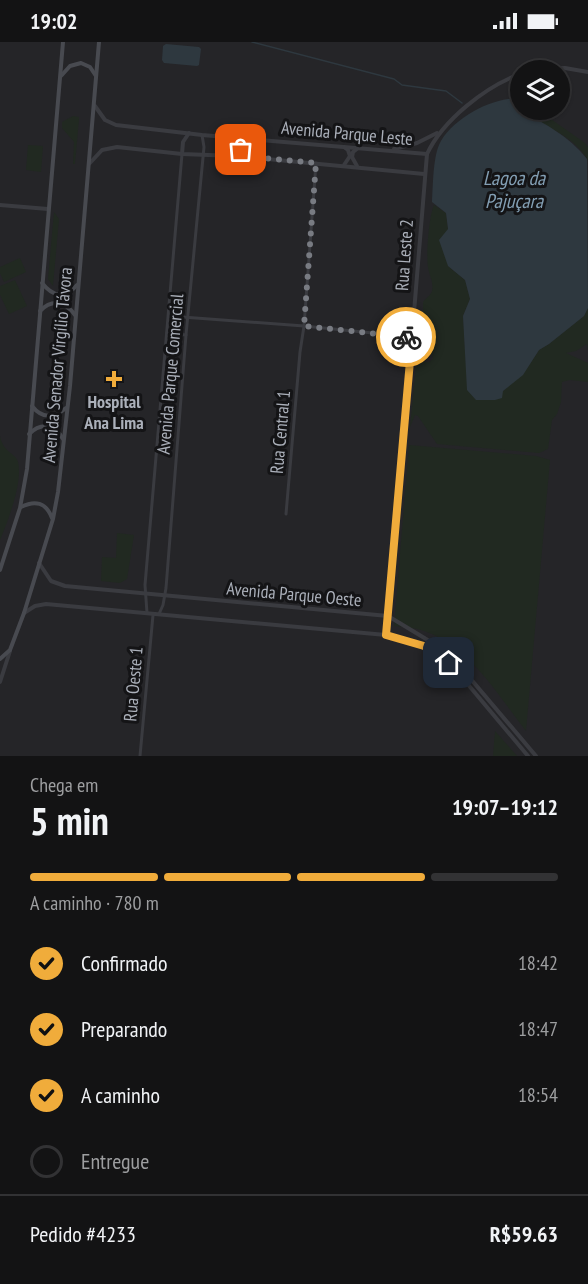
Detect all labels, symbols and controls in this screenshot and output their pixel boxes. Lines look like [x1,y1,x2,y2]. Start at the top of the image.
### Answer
text: 19:02 [30,7,78,35]
map controls [510,60,570,120]
button: layers [510,60,570,120]
street label: Avenida Parque Leste [280,116,414,150]
pin [215,124,266,175]
icon: bag [224,133,257,166]
water label: Lagoa da Pajuçara [483,165,546,214]
street label: Rua Leste 2 [390,218,418,292]
street label: Avenida Senador Virgílio Távora [37,266,77,464]
street label: Avenida Parque Comercial [152,292,189,455]
courier [376,307,436,367]
icon: bike [390,321,423,354]
marker: Hospital Ana Lima [105,370,123,388]
street label: Rua Central 1 [265,389,295,475]
place label: Hospital Ana Lima [83,390,144,434]
street label: Avenida Parque Oeste [226,577,362,611]
pin [423,637,474,688]
street label: Rua Oeste 1 [118,646,148,722]
icon: home [432,646,465,679]
text: Chega em [30,772,98,798]
text: 19:07–19:12 [452,793,558,821]
text: 5 min [30,795,109,846]
text: A caminho · 780 m [30,890,159,916]
icon: check [30,947,63,980]
text: Confirmado [81,949,167,977]
text: 18:42 [518,950,558,976]
icon: check [30,1013,63,1046]
text: Preparando [81,1015,167,1043]
text: 18:47 [518,1016,558,1042]
icon: check [30,1079,63,1112]
text: A caminho [81,1081,160,1109]
text: 18:54 [518,1082,558,1108]
text: Entregue [81,1147,149,1175]
text: Pedido #4233 [30,1220,136,1248]
text: R$59.63 [490,1220,558,1248]

